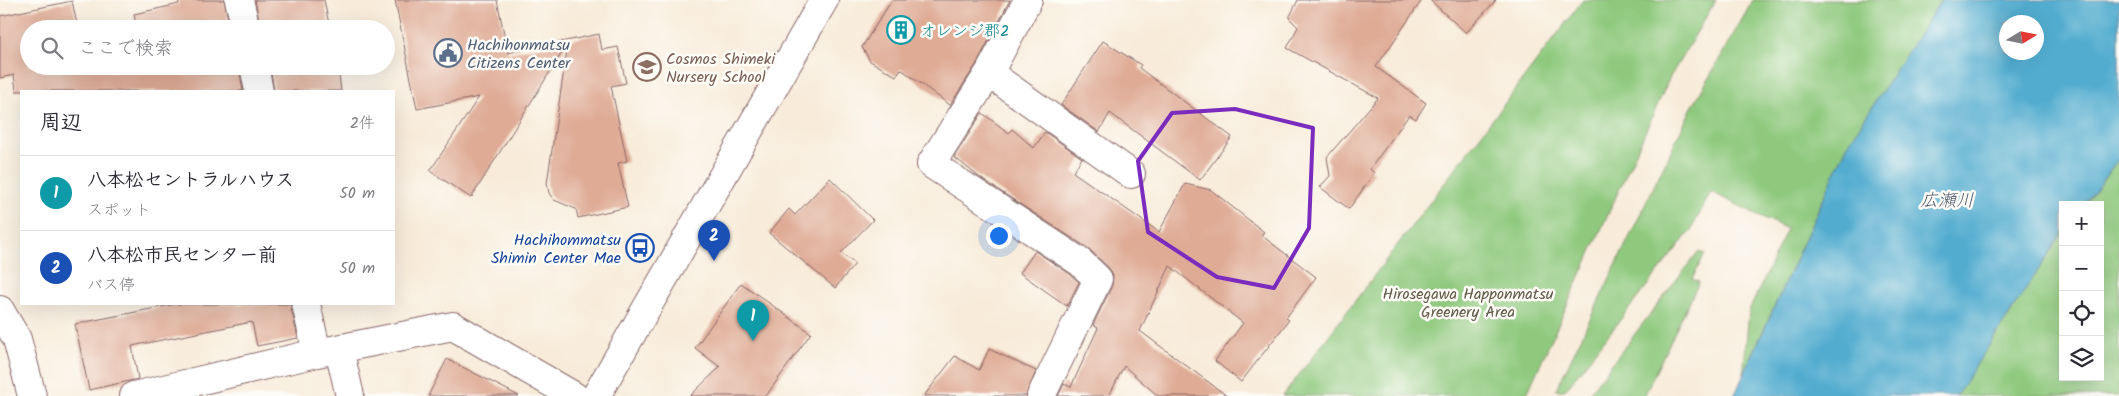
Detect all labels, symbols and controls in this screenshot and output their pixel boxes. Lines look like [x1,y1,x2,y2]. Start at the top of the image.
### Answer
building icon: オレンジ郡2 [886,15,916,45]
north arrow [1999,15,2044,60]
place label: オレンジ郡2 [920,19,1009,44]
search box [20,20,395,75]
place label: Hachihonmatsu Citizens Center [467,33,572,76]
icon: search [38,34,66,62]
text: ここで検索 [78,34,173,64]
public building icon: Hachihonmatsu Citizens Center [433,38,463,68]
place label: Cosmos Shimeki Nursery School [666,47,776,90]
school or university icon: Cosmos Shimeki Nursery School [632,52,662,82]
text: 周辺 [40,107,82,140]
text: 2件 [350,111,375,136]
text: 八本松セントラルハウス [87,166,294,196]
text: 1 [54,181,58,206]
text: 50 m [339,181,375,206]
water label: 広瀬川 [1920,187,1974,216]
text: スポット [87,198,151,223]
map controls [2059,201,2104,381]
button: + [2059,201,2104,246]
pin: 2 [698,220,730,261]
your location [986,223,1012,249]
place label: Hachihommatsu Shimin Center Mae [491,228,621,271]
bus stop icon: Hachihommatsu Shimin Center Mae [625,233,655,263]
text: 八本松市民センター前 [87,241,277,271]
button: − [2059,246,2104,291]
text: 2 [51,256,61,281]
text: 50 m [339,256,375,281]
text: バス停 [87,273,135,298]
park label: Hirosegawa Happonmatsu Greenery Area [1382,282,1554,325]
button: locate [2059,291,2104,336]
pin: 1 [737,300,769,341]
button: layers [2059,336,2104,381]

